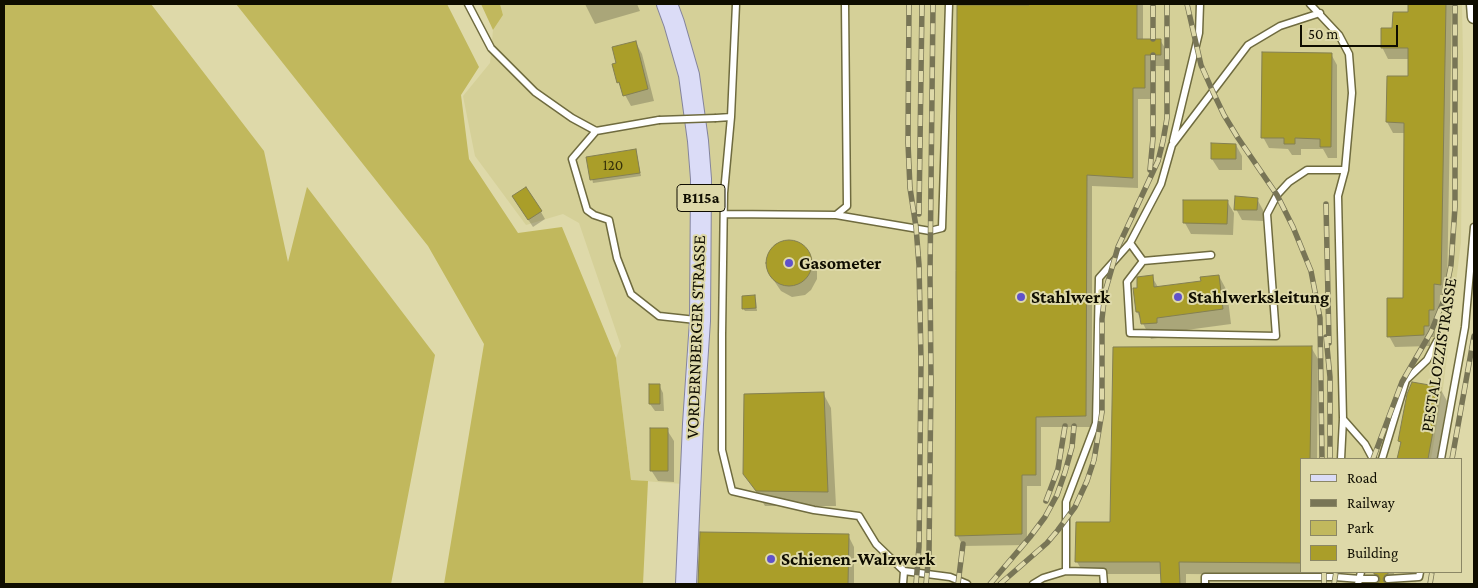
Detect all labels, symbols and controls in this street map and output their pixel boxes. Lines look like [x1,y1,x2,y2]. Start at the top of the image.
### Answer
scale bar [1303,15,1400,47]
text: 50 m [1308,26,1338,42]
house number: 120 [603,156,623,174]
road number: B115a [677,184,725,212]
street label: VORDERNBERGER STRASSE [682,235,710,439]
place label: Gasometer [799,252,882,274]
marker: Gasometer [783,257,795,269]
street label: PESTALOZZISTRASSE [1416,276,1462,434]
place label: Stahlwerk [1031,286,1110,308]
place label: Stahlwerksleitung [1188,286,1329,308]
marker: Stahlwerk [1015,291,1027,303]
marker: Stahlwerksleitung [1172,291,1184,303]
legend [1300,458,1463,573]
text: Road [1347,470,1377,486]
text: Railway [1347,495,1395,511]
text: Park [1347,520,1374,536]
text: Building [1347,545,1398,561]
place label: Schienen-Walzwerk [781,548,935,570]
marker: Schienen-Walzwerk [765,553,777,565]

